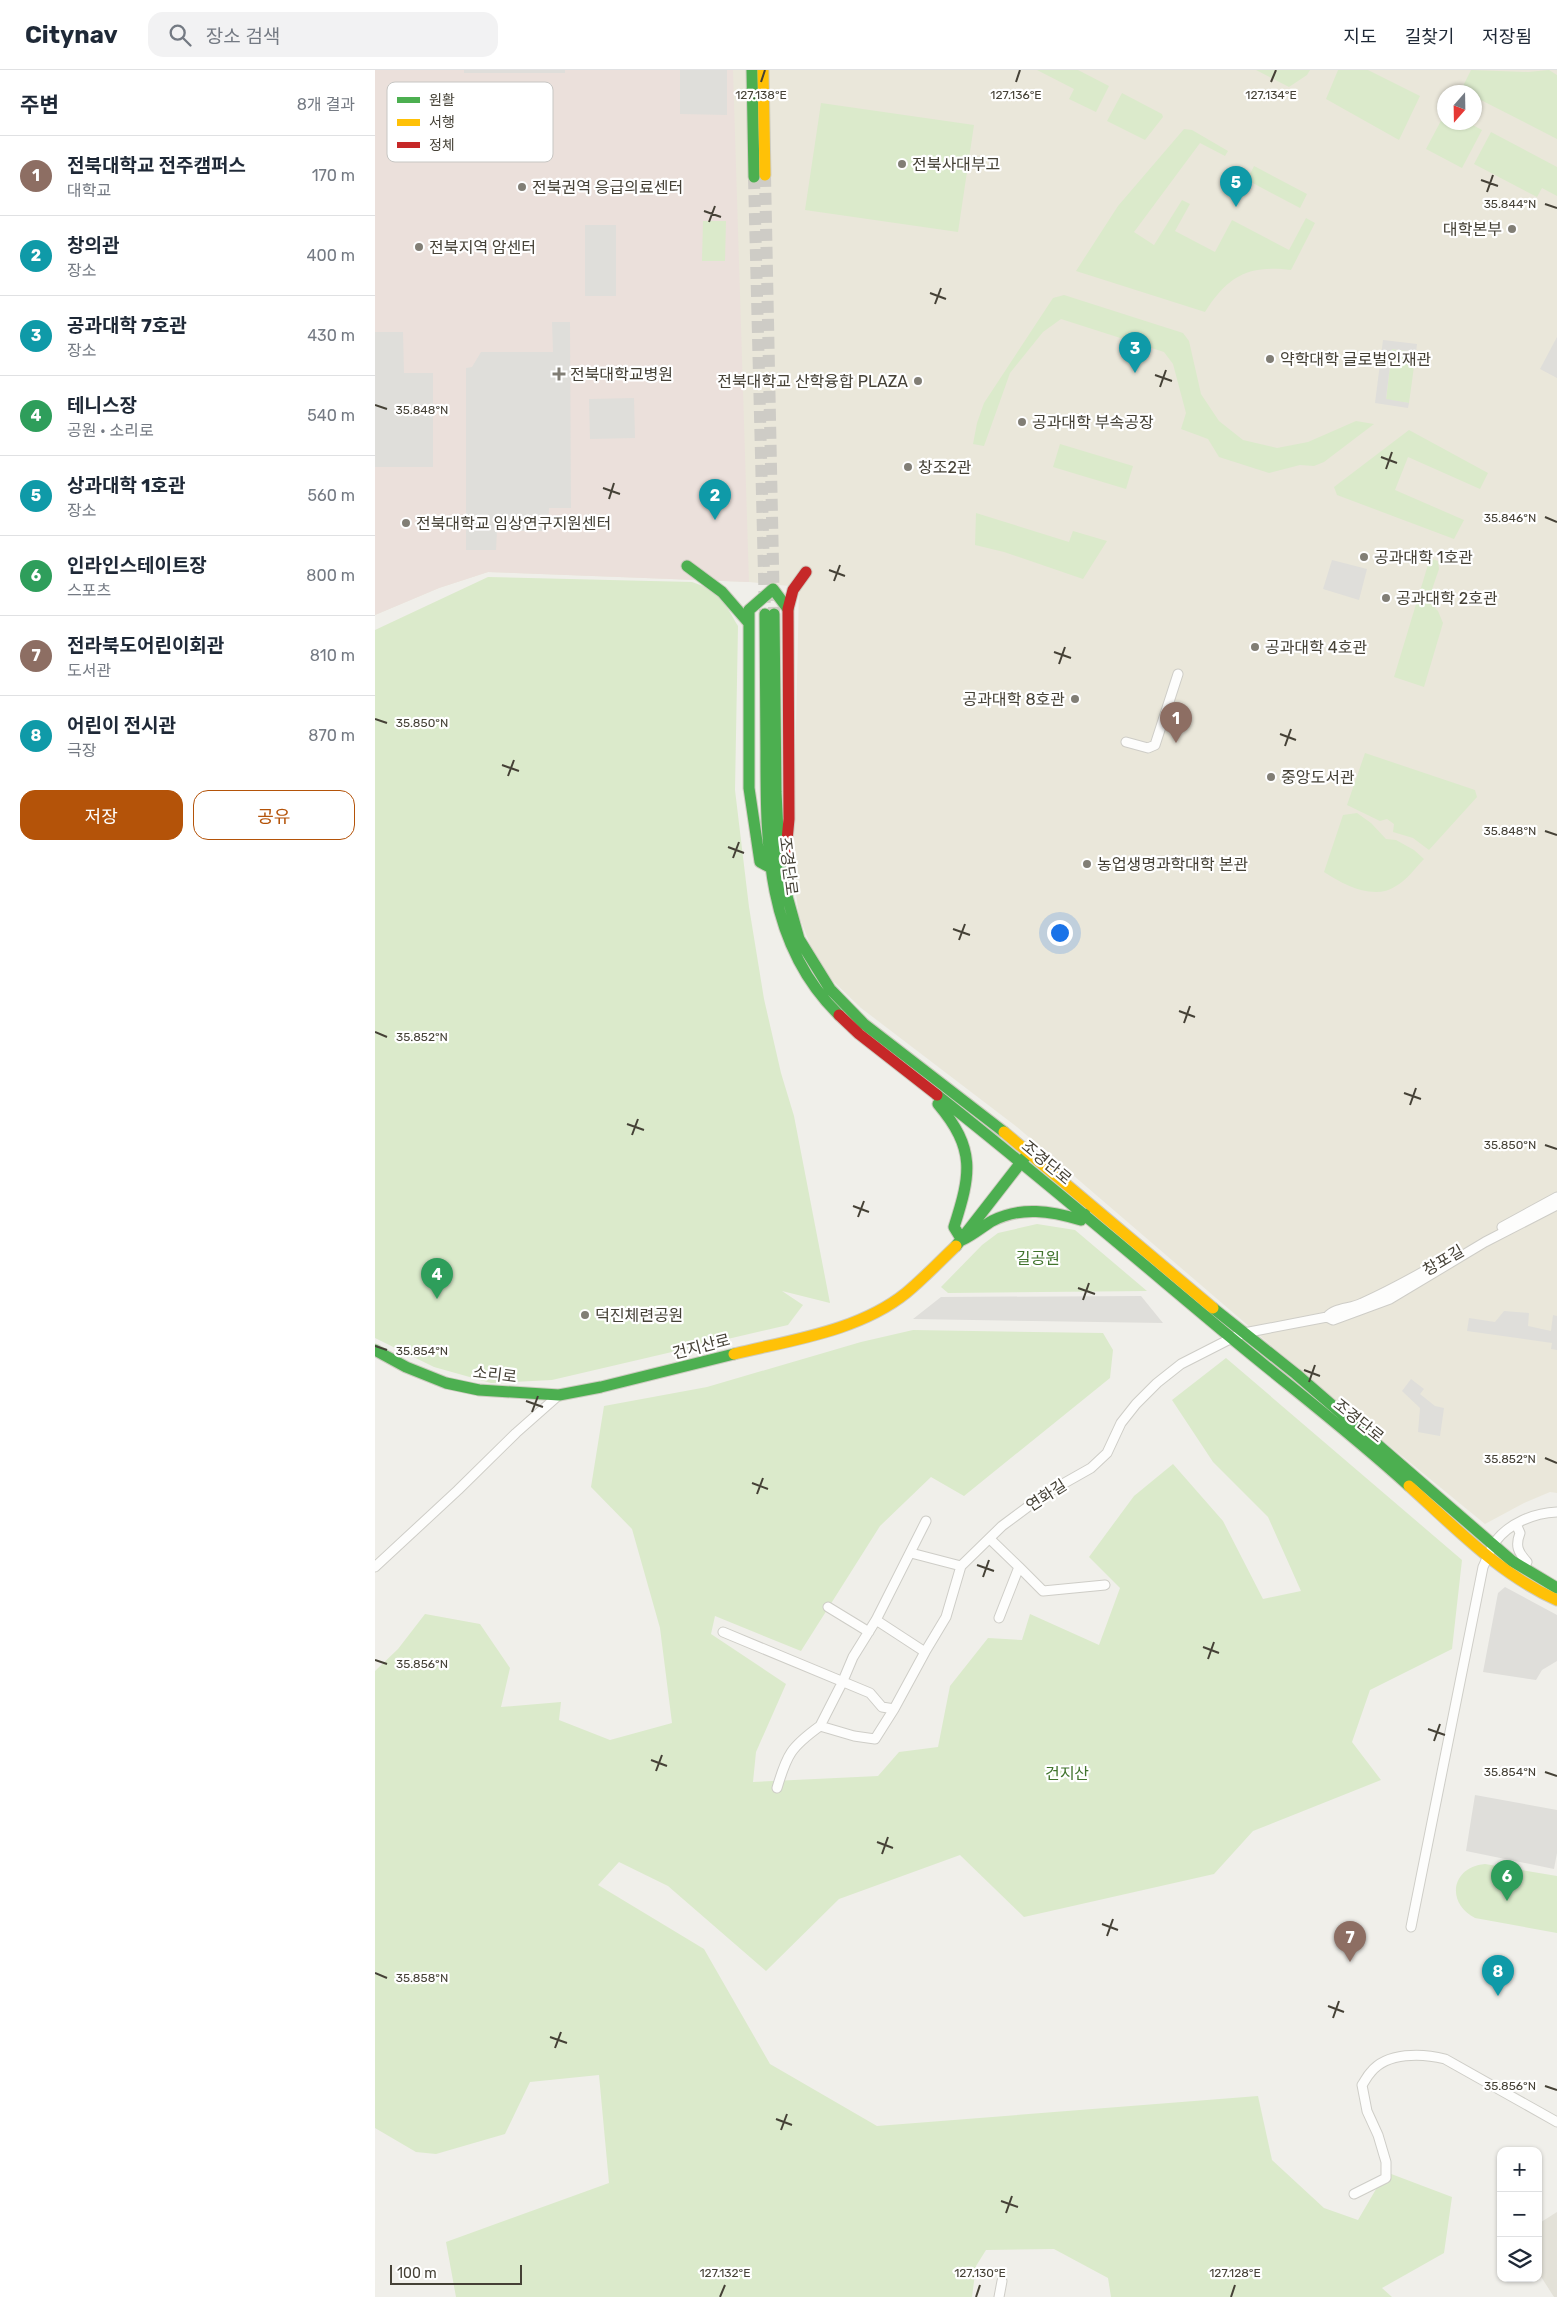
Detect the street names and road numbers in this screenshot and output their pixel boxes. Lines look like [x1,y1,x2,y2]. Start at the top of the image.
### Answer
street label: 조경단로 [775,836,802,897]
street label: 조경단로 [1018,1136,1076,1189]
street label: 창포길 [1419,1241,1467,1280]
street label: 건지산로 [670,1330,732,1363]
street label: 소리로 [472,1362,518,1387]
street label: 조경단로 [1330,1394,1388,1446]
street label: 연화길 [1023,1475,1070,1515]

